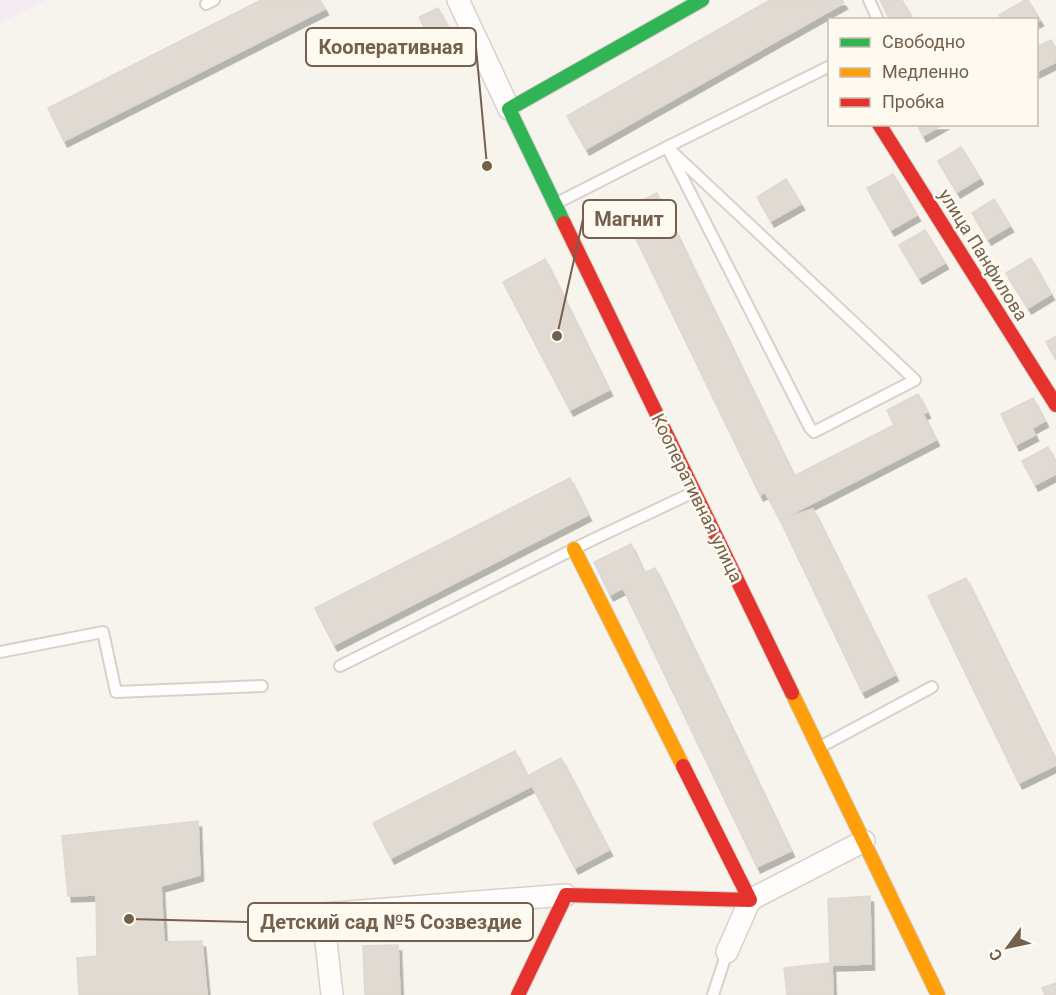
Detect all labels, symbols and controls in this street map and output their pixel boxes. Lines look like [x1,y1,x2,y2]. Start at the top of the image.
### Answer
legend [828,18,1038,126]
callout: Кооперативная [306,28,476,66]
text: Свободно [882,31,965,52]
text: Кооперативная [318,35,464,59]
text: Медленно [882,61,969,82]
text: Пробка [882,91,945,112]
street label: улица Панфилова [934,185,1032,324]
callout: Магнит [583,200,676,238]
text: Магнит [594,207,664,231]
street label: Кооперативная улица [648,410,747,585]
callout: Детский сад №5 Созвездие [248,903,533,941]
text: Детский сад №5 Созвездие [260,910,522,934]
north arrow [978,917,1038,977]
text: С [985,945,1007,964]

